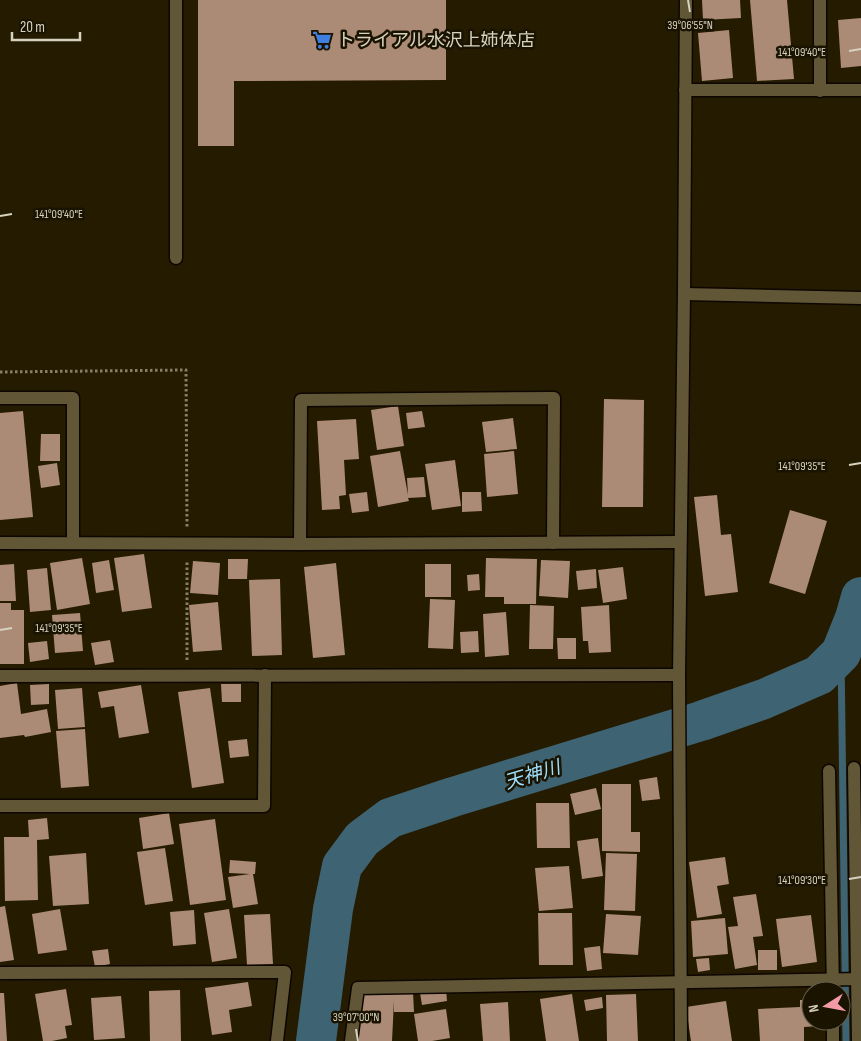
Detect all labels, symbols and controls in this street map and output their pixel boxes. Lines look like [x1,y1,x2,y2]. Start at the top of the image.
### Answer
scale bar [12,10,80,42]
text: 20 m [20,18,45,37]
text: 39°06'55"N [667,18,713,33]
supermarket icon: トライアル水沢上姉体店 [311,29,333,51]
place label: トライアル水沢上姉体店 [337,30,535,51]
text: 141°09'40"E [778,45,826,60]
text: 141°09'40"E [35,207,83,222]
text: 141°09'35"E [778,459,826,474]
text: 141°09'35"E [35,621,83,636]
water label: 天神川 [502,756,565,795]
text: 141°09'30"E [778,873,826,888]
north arrow [801,981,851,1031]
text: N [805,1003,823,1014]
text: 39°07'00"N [333,1010,379,1025]

